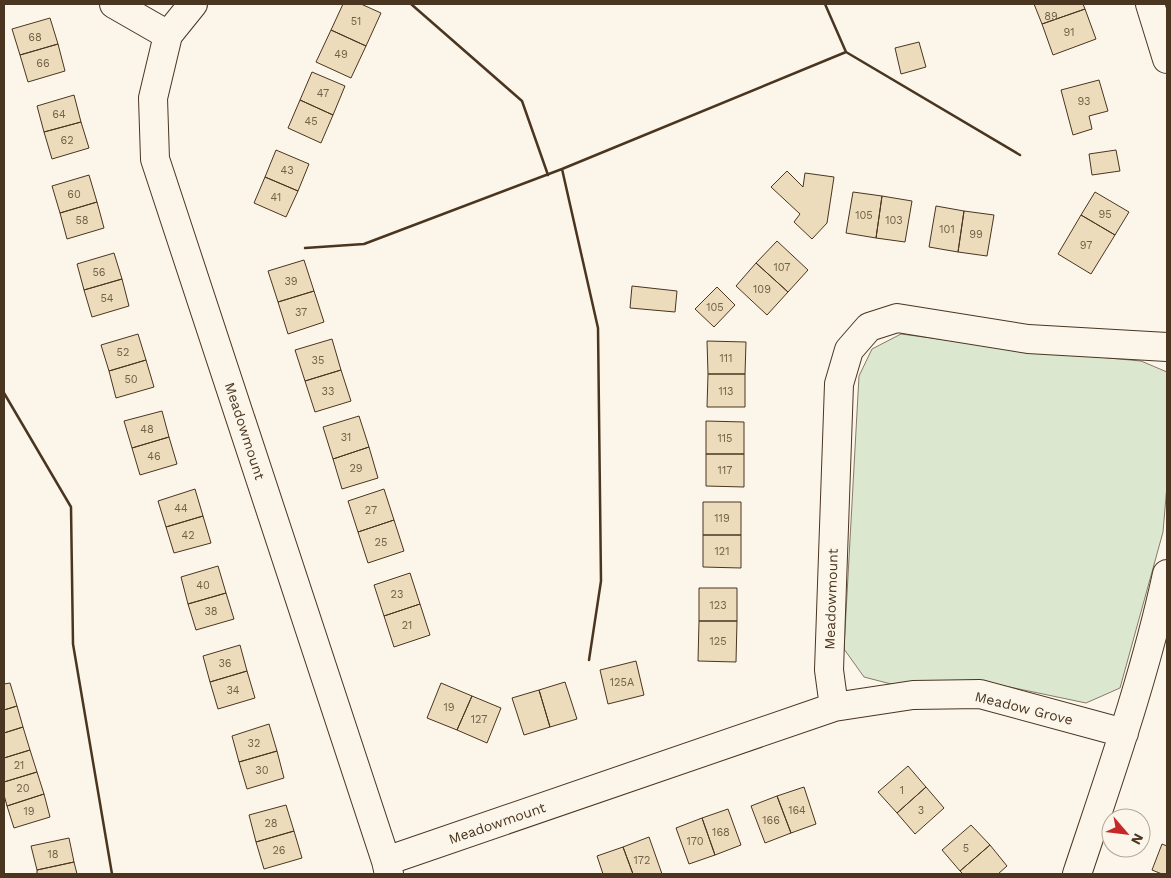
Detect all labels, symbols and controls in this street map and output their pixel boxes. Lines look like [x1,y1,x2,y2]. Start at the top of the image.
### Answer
house number: 89 [1044,10,1058,23]
house number: 51 [351,15,361,28]
house number: 91 [1063,26,1075,39]
house number: 68 [28,31,42,44]
house number: 49 [334,48,348,61]
house number: 66 [36,57,50,70]
house number: 47 [317,87,329,100]
house number: 93 [1078,95,1090,108]
house number: 64 [52,108,66,121]
house number: 45 [304,115,318,128]
house number: 62 [60,134,74,147]
house number: 43 [280,164,294,177]
house number: 60 [67,188,81,201]
house number: 41 [271,191,281,204]
house number: 95 [1098,208,1112,221]
house number: 105 [855,209,873,222]
house number: 58 [75,214,89,227]
house number: 103 [885,214,903,227]
house number: 101 [939,223,955,236]
house number: 99 [969,228,983,241]
house number: 97 [1080,239,1092,252]
house number: 107 [773,261,791,274]
house number: 56 [92,266,106,279]
house number: 39 [284,275,298,288]
house number: 109 [753,283,771,296]
house number: 54 [100,292,114,305]
house number: 105 [706,301,724,314]
house number: 37 [295,306,307,319]
house number: 52 [117,346,129,359]
house number: 111 [720,352,732,365]
house number: 35 [312,354,324,367]
house number: 50 [124,373,138,386]
street label: Meadowmount [222,380,268,482]
house number: 33 [322,385,334,398]
house number: 113 [719,385,734,398]
house number: 48 [140,423,154,436]
house number: 31 [341,431,351,444]
house number: 115 [718,432,732,445]
house number: 46 [147,450,161,463]
house number: 29 [349,462,363,475]
house number: 117 [718,464,732,477]
house number: 44 [174,502,188,515]
house number: 27 [365,504,377,517]
house number: 119 [714,512,730,525]
house number: 42 [181,529,195,542]
house number: 25 [375,536,387,549]
house number: 121 [715,545,730,558]
street label: Meadowmount [821,548,841,650]
house number: 40 [196,579,210,592]
house number: 23 [391,588,403,601]
house number: 123 [709,599,727,612]
house number: 38 [204,605,218,618]
house number: 21 [402,619,412,632]
house number: 125 [709,635,727,648]
house number: 36 [218,657,232,670]
house number: 125A [610,676,634,689]
house number: 34 [226,684,240,697]
street label: Meadow Grove [973,688,1075,728]
house number: 19 [443,701,455,714]
house number: 127 [471,713,487,726]
house number: 32 [248,737,260,750]
house number: 21 [14,759,24,772]
house number: 30 [255,764,269,777]
house number: 20 [16,782,30,795]
house number: 1 [900,784,904,797]
street label: Meadowmount [446,799,548,847]
house number: 164 [788,804,806,817]
house number: 3 [918,804,924,817]
house number: 19 [23,805,35,818]
north arrow [1101,808,1151,858]
house number: 166 [762,814,780,827]
house number: 28 [264,817,278,830]
house number: 168 [712,826,730,839]
text: N [1128,831,1147,847]
house number: 170 [686,835,704,848]
house number: 5 [963,842,969,855]
house number: 26 [272,844,286,857]
house number: 18 [47,848,59,861]
house number: 172 [634,854,650,867]

